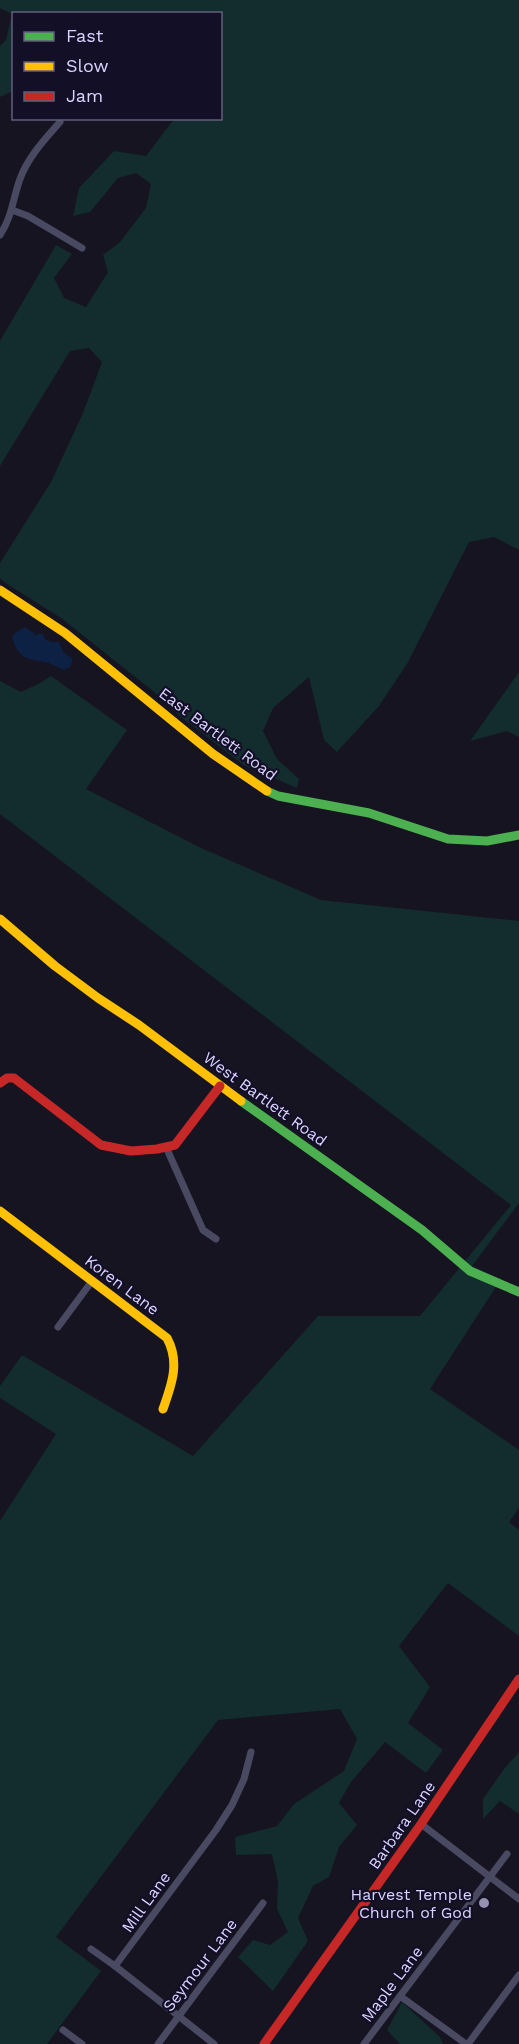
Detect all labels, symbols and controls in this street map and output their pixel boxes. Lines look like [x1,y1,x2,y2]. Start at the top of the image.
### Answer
legend [12,12,222,120]
text: Fast [66,25,104,46]
text: Slow [66,55,109,76]
text: Jam [66,85,103,106]
street label: East Bartlett Road [155,683,281,785]
street label: West Bartlett Road [200,1048,330,1150]
street label: Koren Lane [81,1251,163,1319]
street label: Barbara Lane [365,1777,439,1873]
street label: Mill Lane [118,1868,174,1936]
place label: Harvest Temple Church of God [351,1885,472,1922]
marker: Harvest Temple Church of God [477,1896,491,1910]
street label: Seymour Lane [159,1915,241,2015]
street label: Maple Lane [357,1942,427,2026]

